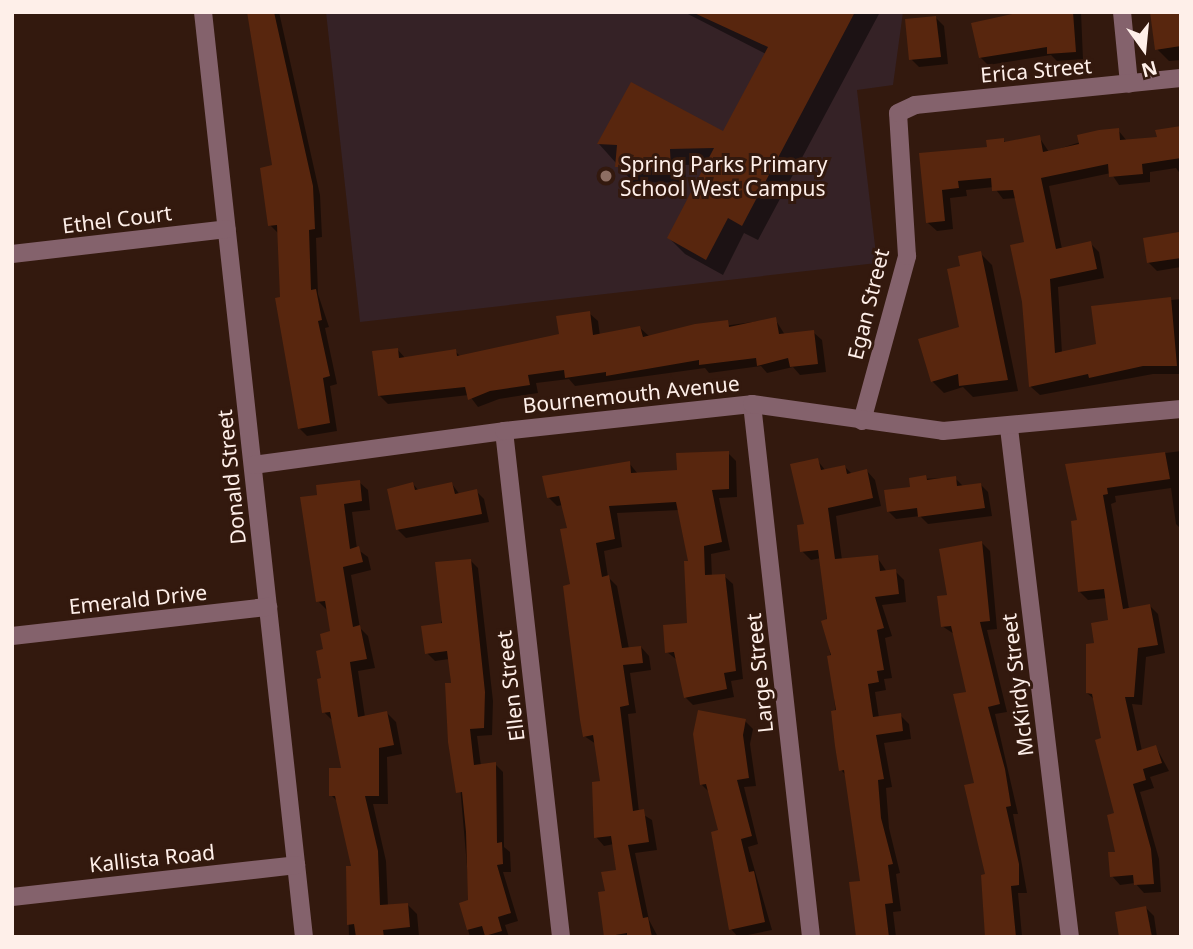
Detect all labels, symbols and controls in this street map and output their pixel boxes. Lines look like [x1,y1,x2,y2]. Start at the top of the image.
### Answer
north arrow [1109,14,1179,84]
street label: Erica Street [979,53,1093,87]
text: N [1139,55,1160,84]
place label: Spring Parks Primary School West Campus [620,151,827,201]
marker: Spring Parks Primary School West Campus [598,168,614,184]
street label: Ethel Court [61,200,173,238]
street label: Egan Street [842,246,894,362]
street label: Bournemouth Avenue [521,370,741,418]
street label: Donald Street [211,408,251,546]
street label: Emerald Drive [68,579,208,619]
street label: Large Street [740,612,778,734]
street label: McKirdy Street [996,612,1038,758]
street label: Ellen Street [491,629,529,743]
street label: Kallista Road [88,839,216,877]

